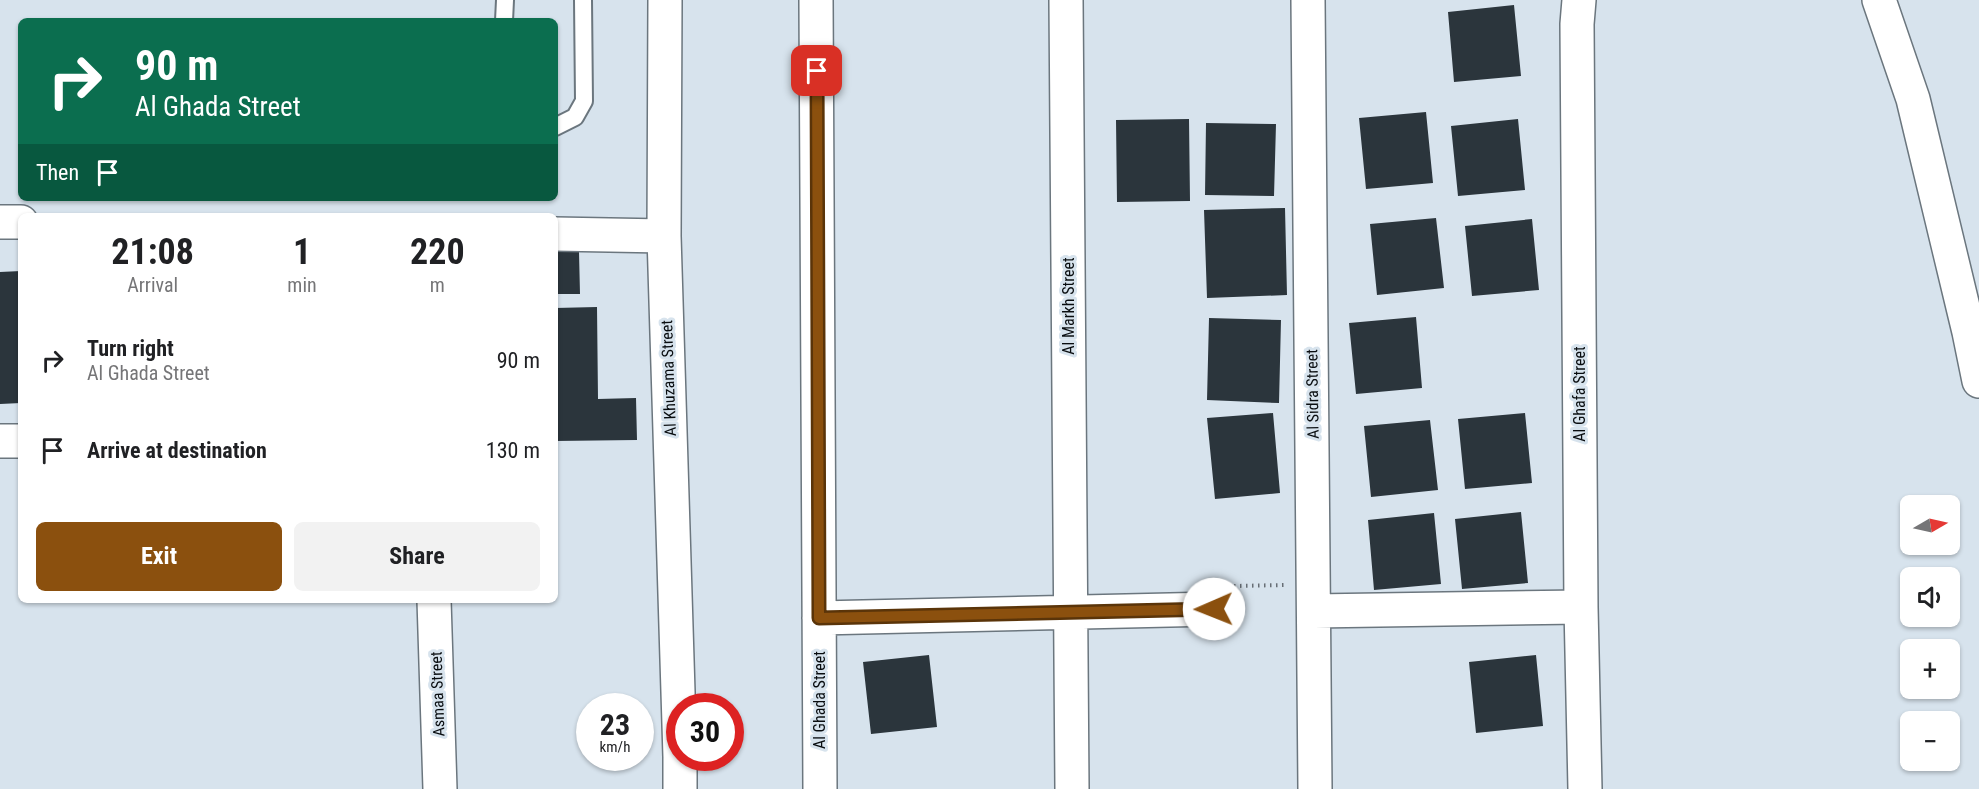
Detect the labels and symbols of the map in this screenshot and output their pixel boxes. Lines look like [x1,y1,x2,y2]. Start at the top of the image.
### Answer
pin [791,45,842,96]
street label: Al Markh Street [1059,257,1078,355]
street label: Al Khuzama Street [657,319,680,436]
street label: Al Ghafa Street [1570,346,1589,442]
street label: Al Sidra Street [1302,349,1323,439]
north arrow [1900,495,1960,555]
position arrow [1182,577,1246,641]
street label: Asmaa Street [427,651,448,737]
street label: Al Ghada Street [810,651,829,749]
speed limit sign: 30 [666,693,744,771]

